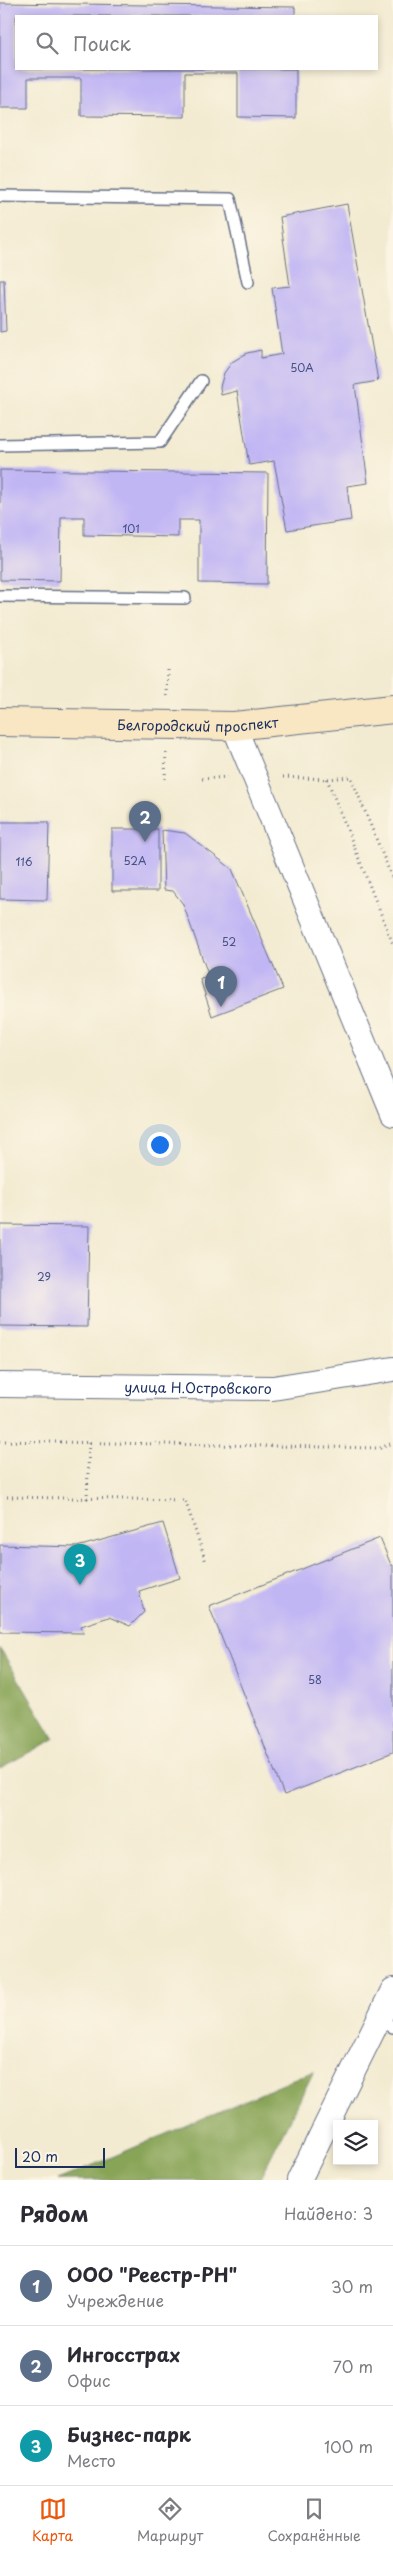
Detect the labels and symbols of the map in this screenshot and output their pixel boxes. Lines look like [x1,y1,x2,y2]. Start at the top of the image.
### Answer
house number: 50А [290,359,314,376]
house number: 101 [122,520,140,537]
street label: Белгородский проспект [117,711,280,737]
pin: 2 [129,801,161,842]
house number: 52А [124,852,147,869]
house number: 116 [16,853,33,870]
house number: 52 [222,933,236,950]
pin: 1 [205,966,237,1007]
your location [147,1132,173,1158]
house number: 29 [37,1268,51,1285]
street label: улица Н.Островского [124,1376,272,1398]
pin: 3 [64,1544,96,1585]
house number: 58 [308,1671,322,1688]
scale bar [15,2145,105,2168]

